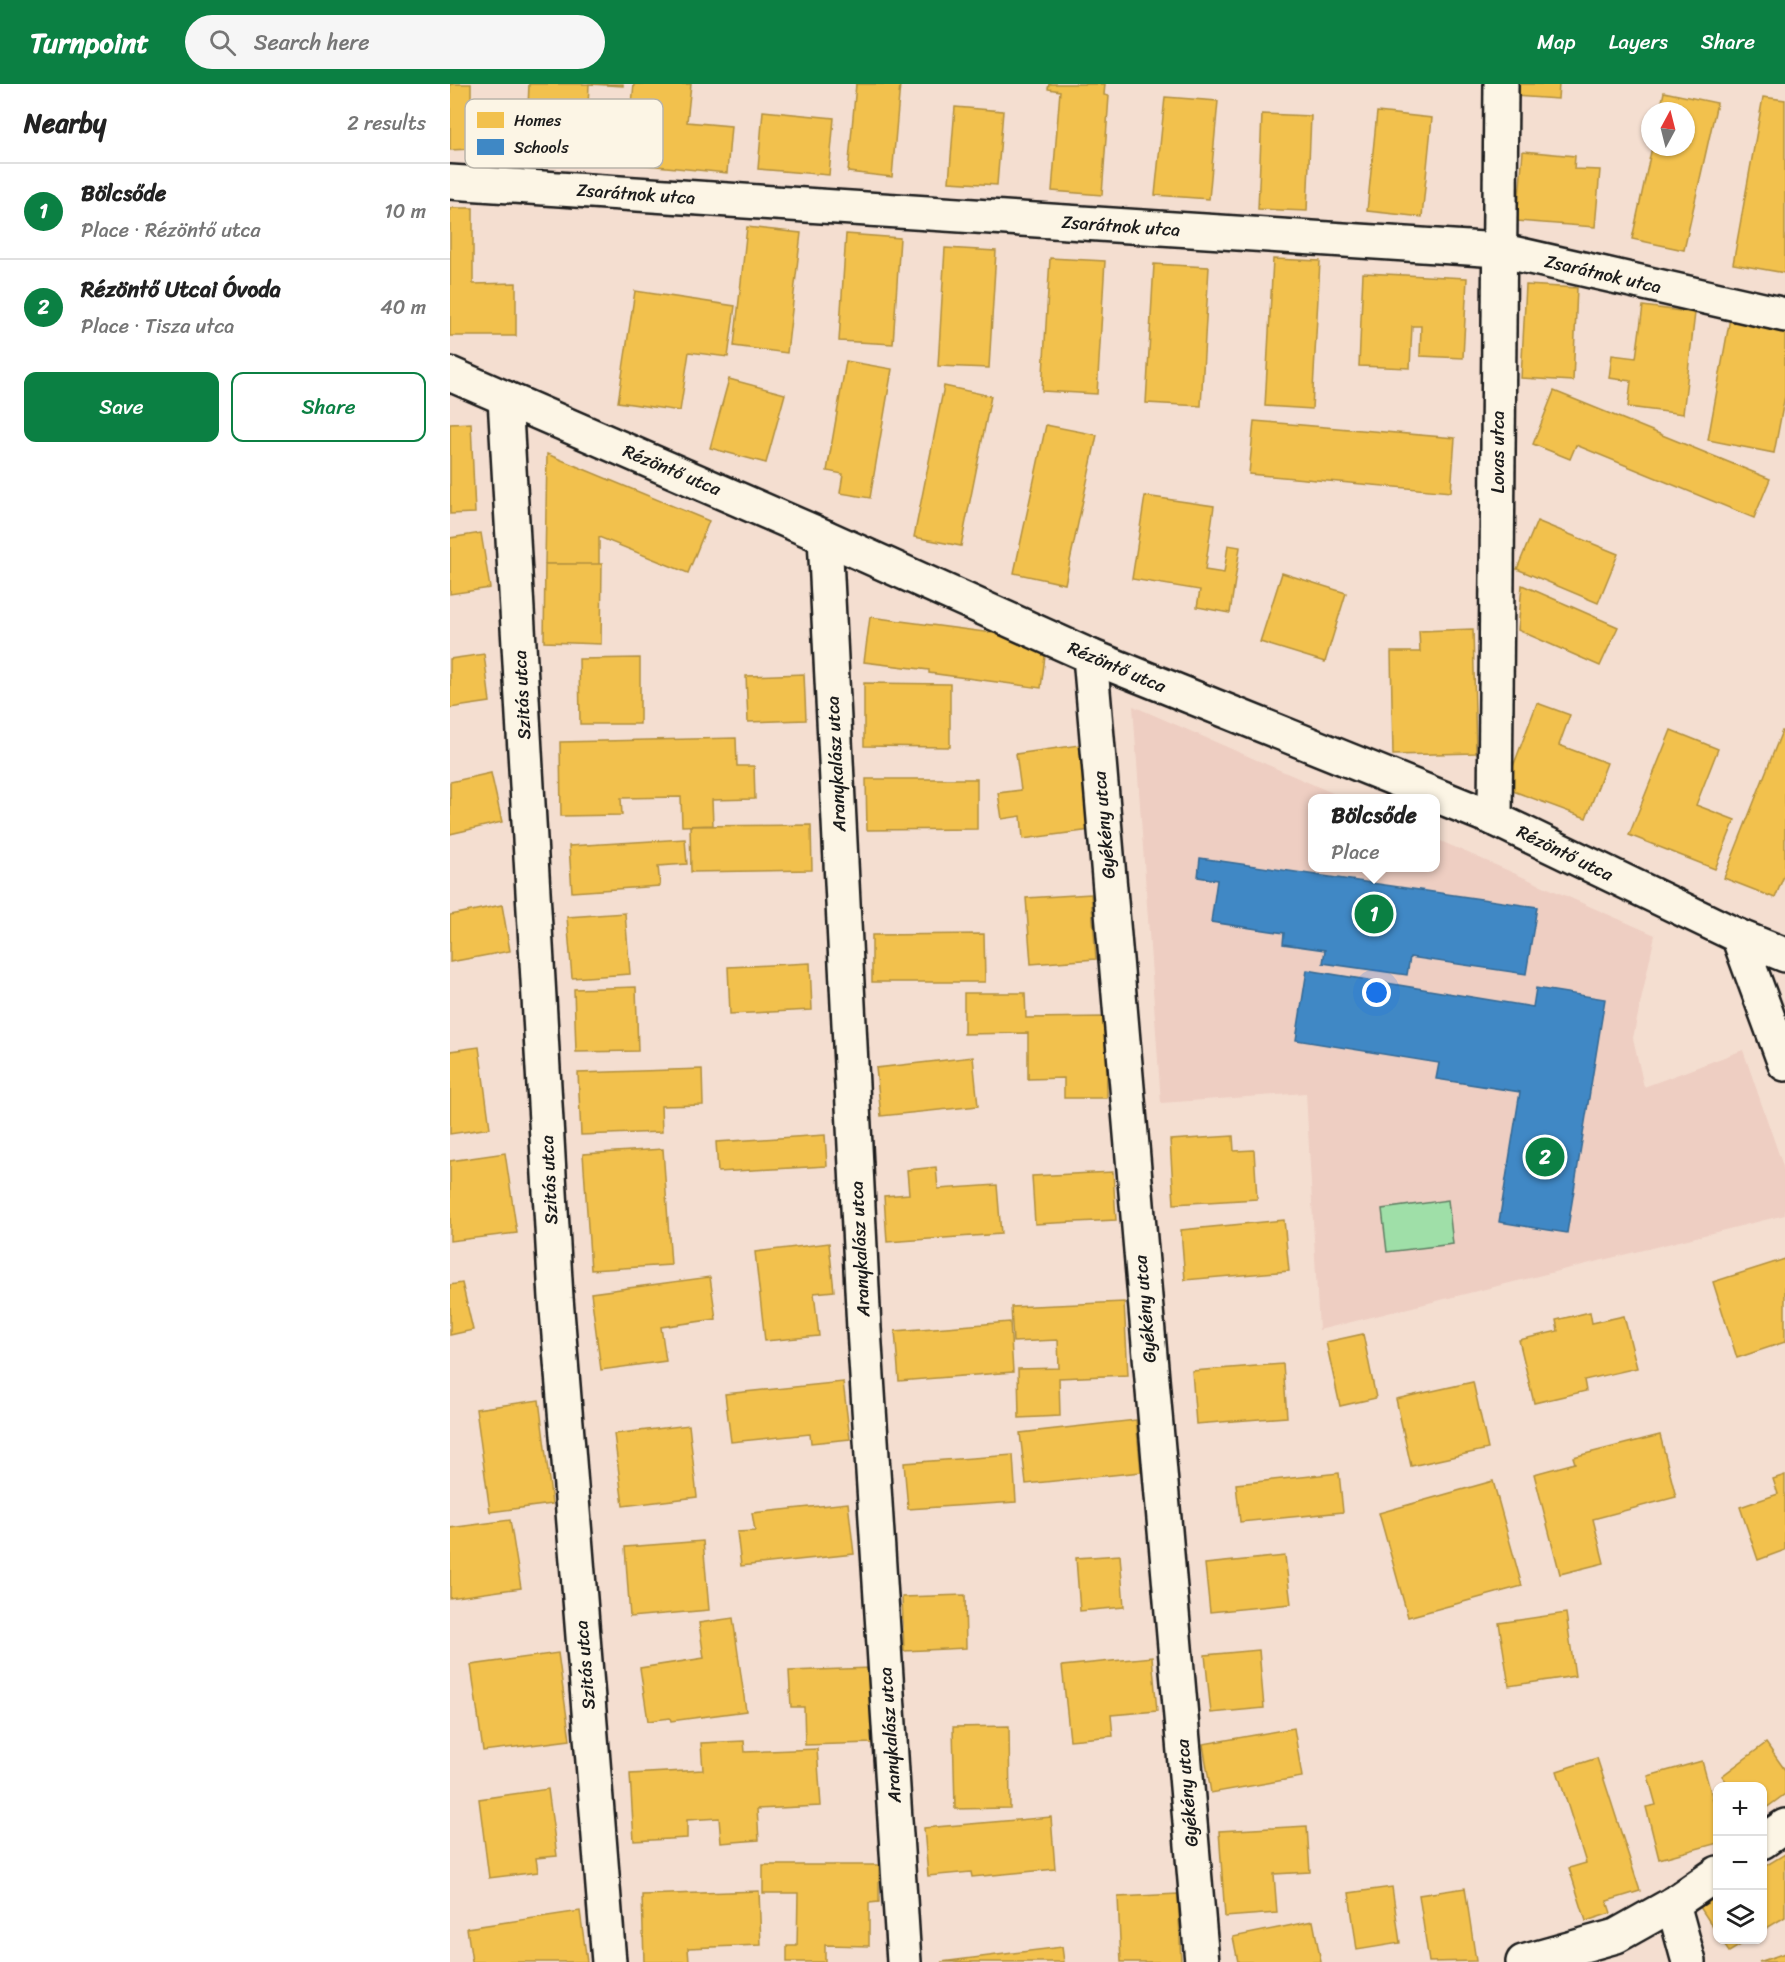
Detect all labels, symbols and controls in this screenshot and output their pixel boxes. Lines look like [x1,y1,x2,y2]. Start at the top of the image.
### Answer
search box [185,15,605,69]
text: Turnpoint [30,18,149,67]
text: Search here [254,23,370,62]
text: Map [1537,23,1576,61]
text: Layers [1609,23,1668,61]
text: Share [1701,23,1755,61]
icon: search [206,26,239,59]
legend [465,99,663,168]
text: Nearby [24,100,106,146]
north arrow [1641,102,1695,156]
text: 2 results [347,106,426,141]
text: Homes [514,106,562,135]
text: Schools [514,133,569,162]
text: Bölcsőde [81,174,166,213]
street label: Zsarátnok utca [576,174,696,214]
text: 1 [39,194,48,229]
text: 10 m [384,194,426,229]
street label: Zsarátnok utca [1061,206,1181,246]
text: Place · Rézöntő utca [81,213,261,248]
street label: Zsarátnok utca [1542,245,1664,303]
text: Rézöntő Utcai Óvoda [81,270,281,309]
text: 2 [38,290,49,325]
text: 40 m [380,290,426,325]
text: Place · Tisza utca [81,309,234,344]
button: Save [24,372,219,442]
button: Share [231,372,426,442]
street label: Lovas utca [1482,411,1514,493]
street label: Rézöntő utca [618,435,727,505]
street label: Rézöntő utca [1063,632,1172,702]
street label: Szitás utca [504,650,540,740]
street label: Aranykalász utca [816,695,856,834]
street label: Gyékény utca [1083,769,1125,880]
popup [1308,794,1440,872]
text: Bölcsőde [1331,796,1417,835]
street label: Rézöntő utca [1511,816,1620,891]
text: Place [1331,835,1379,870]
pin: 1 [1354,892,1394,936]
your location [1362,978,1391,1007]
pin: 2 [1526,1134,1564,1180]
street label: Szitás utca [531,1135,567,1225]
street label: Aranykalász utca [840,1180,880,1319]
street label: Gyékény utca [1124,1253,1166,1364]
street label: Szitás utca [565,1619,605,1711]
street label: Aranykalász utca [869,1666,911,1805]
street label: Gyékény utca [1166,1737,1208,1848]
map controls [1713,1782,1767,1944]
button: + [1713,1782,1767,1836]
button: − [1713,1836,1767,1890]
button: layers [1713,1890,1767,1944]

